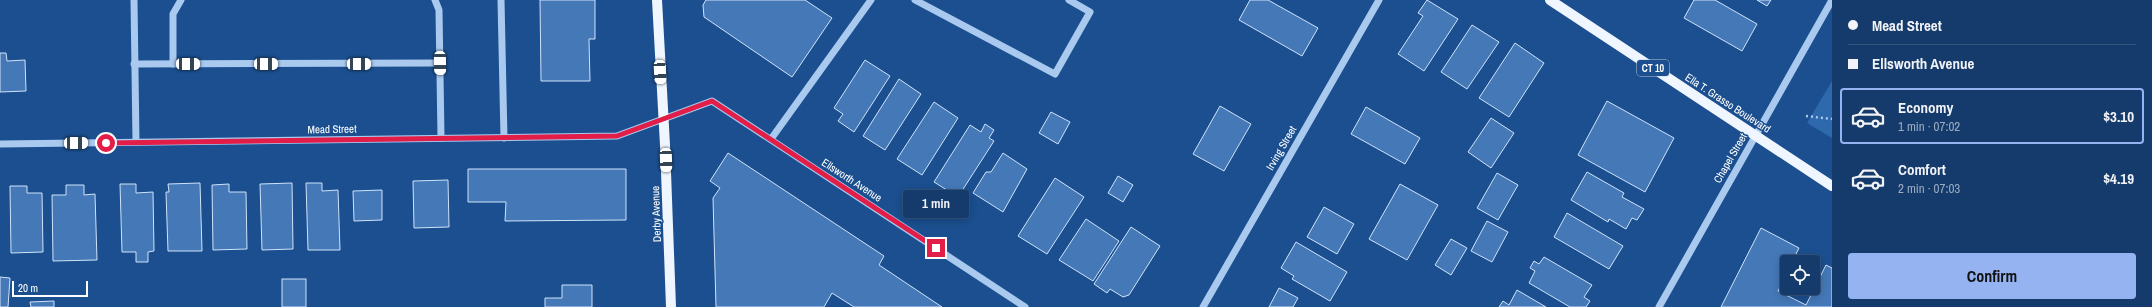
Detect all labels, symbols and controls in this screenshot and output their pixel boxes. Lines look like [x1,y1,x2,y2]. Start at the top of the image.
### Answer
text: Mead Street [1872,15,1942,36]
car [434,51,446,75]
text: Ellsworth Avenue [1872,53,1974,74]
car [176,58,200,70]
car [254,58,278,70]
car [347,58,371,70]
car [653,60,667,84]
road number: CT 10 [1637,60,1669,76]
street label: Ella T. Grasso Boulevard [1683,70,1773,136]
text: Economy [1898,97,1953,118]
icon: car [1850,98,1886,134]
text: $3.10 [2103,106,2134,127]
text: 1 min · 07:02 [1898,118,1960,135]
street label: Mead Street [307,122,357,136]
street label: Irving Street [1263,123,1300,173]
street label: Chapel Street [1710,130,1750,185]
route start [97,134,115,152]
car [64,137,88,149]
car [660,148,672,172]
street label: Ellsworth Avenue [819,155,885,205]
text: Comfort [1898,159,1946,180]
icon: car [1850,160,1886,196]
text: $4.19 [2103,168,2134,189]
text: 2 min · 07:03 [1898,180,1960,197]
street label: Derby Avenue [648,186,664,242]
callout: 1 min [903,190,969,218]
text: 1 min [922,195,950,212]
route end [927,239,945,257]
button: Confirm [1848,253,2136,299]
map controls [1780,255,1820,295]
button: locate [1780,255,1820,295]
scale bar [12,279,88,298]
text: 20 m [18,281,38,295]

